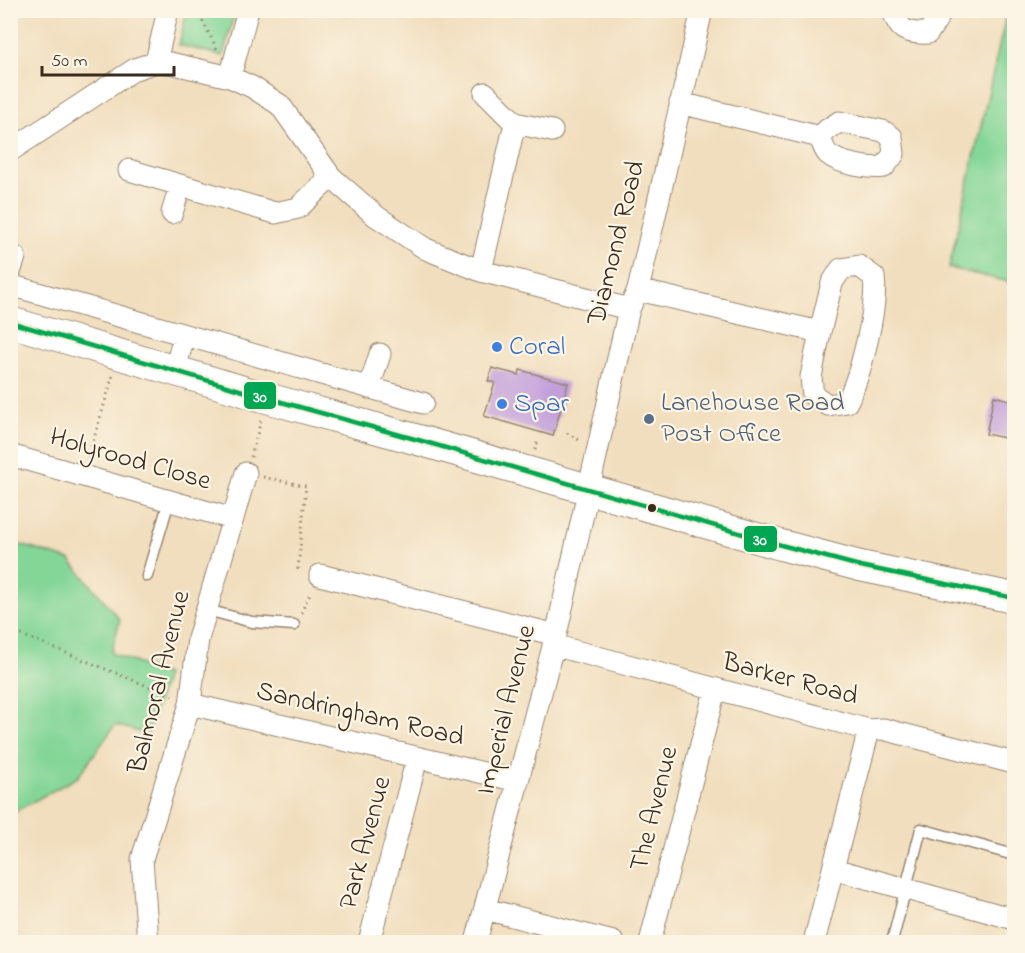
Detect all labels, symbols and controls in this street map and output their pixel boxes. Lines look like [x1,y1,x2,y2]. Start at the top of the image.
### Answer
scale bar [42,39,174,77]
text: 50 m [51,49,88,75]
street label: Diamond Road [577,157,656,330]
place label: Coral [509,328,565,367]
marker: Coral [490,340,504,354]
line badge: 30 [243,381,277,410]
place label: Lanehouse Road Post Office [661,384,845,454]
place label: Spar [514,385,570,424]
text: 30 [252,386,267,410]
marker: Spar [495,397,509,411]
marker: Lanehouse Road Post Office [642,412,656,426]
street label: Holyrood Close [45,418,216,502]
unlabelled marker [646,502,658,514]
line badge: 30 [743,525,778,553]
text: 30 [752,529,767,553]
street label: Balmoral Avenue [118,586,202,779]
street label: Imperial Avenue [467,620,547,799]
street label: Barker Road [717,643,862,717]
street label: Sandringham Road [252,672,468,758]
street label: The Avenue [621,741,690,876]
street label: Park Avenue [330,771,403,914]

